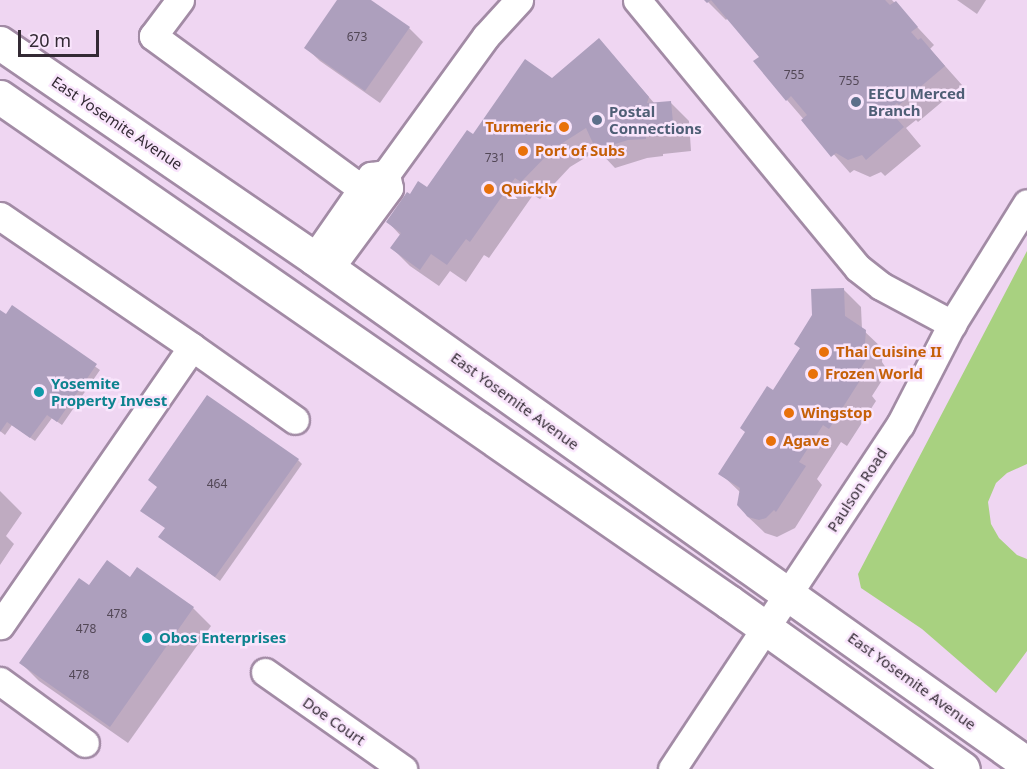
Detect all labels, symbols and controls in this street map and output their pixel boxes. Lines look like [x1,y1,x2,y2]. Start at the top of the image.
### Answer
scale bar [21,18,102,56]
text: 20 m [29,28,71,52]
house number: 673 [347,30,367,44]
house number: 755 [784,68,804,82]
street label: East Yosemite Avenue [48,72,186,174]
house number: 755 [839,74,859,88]
place label: EECU Merced Branch [868,84,965,119]
marker: EECU Merced Branch [849,95,863,109]
place label: Postal Connections [609,102,702,137]
marker: Postal Connections [590,113,604,127]
place label: Turmeric [485,118,552,136]
marker: Turmeric [557,120,571,134]
place label: Port of Subs [535,142,625,160]
marker: Port of Subs [516,144,530,158]
house number: 731 [485,151,505,165]
place label: Quickly [501,180,557,198]
marker: Quickly [482,182,496,196]
place label: Thai Cuisine II [836,343,942,361]
marker: Thai Cuisine II [817,345,831,359]
street label: East Yosemite Avenue [447,348,583,454]
place label: Frozen World [825,365,923,383]
marker: Frozen World [806,367,820,381]
place label: Yosemite Property Invest [51,374,167,409]
marker: Yosemite Property Invest [32,385,46,399]
place label: Wingstop [801,404,872,422]
marker: Wingstop [782,406,796,420]
place label: Agave [783,432,829,450]
marker: Agave [764,434,778,448]
street label: Paulson Road [823,445,891,535]
house number: 464 [207,477,227,491]
house number: 478 [107,607,127,621]
house number: 478 [76,622,96,636]
street label: East Yosemite Avenue [844,628,980,734]
place label: Obos Enterprises [159,629,286,647]
marker: Obos Enterprises [140,631,154,645]
house number: 478 [69,668,89,682]
street label: Doe Court [299,693,369,749]

